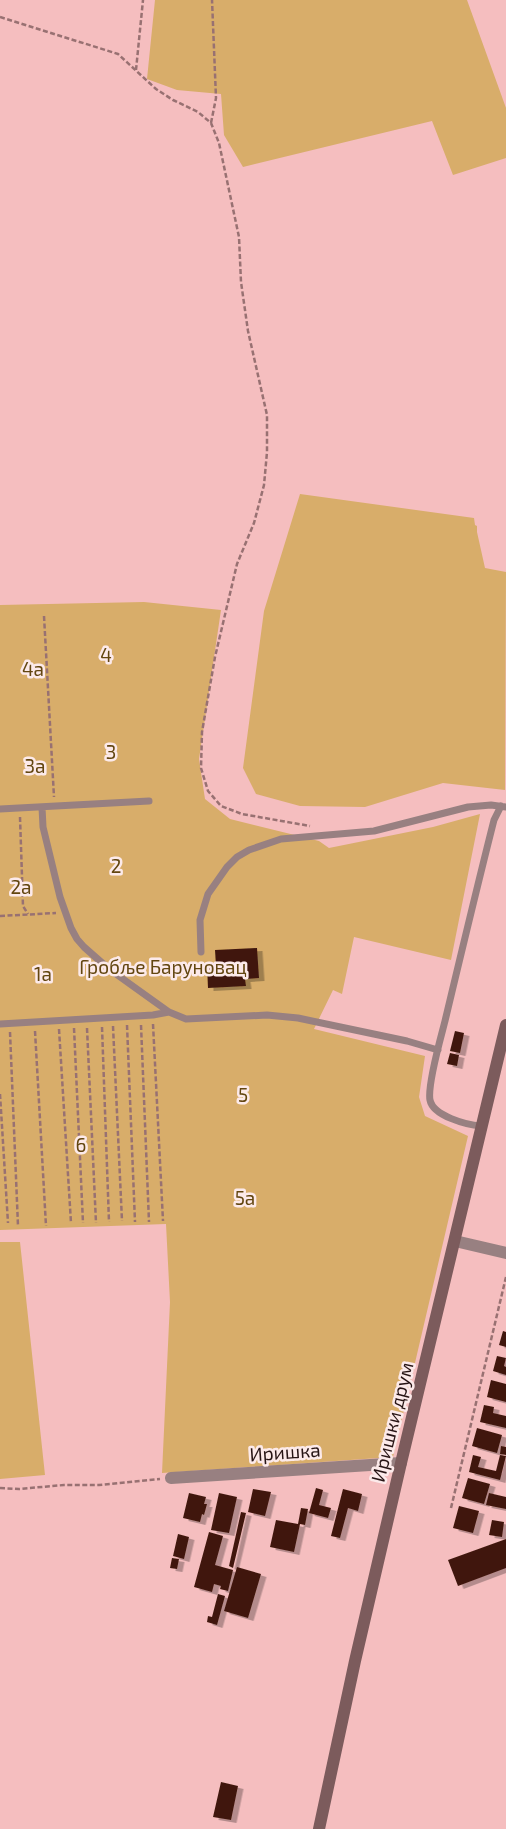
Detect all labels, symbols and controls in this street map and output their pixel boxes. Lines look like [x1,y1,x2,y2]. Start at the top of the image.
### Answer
park label: 4 [100,643,112,666]
park label: 4a [22,657,44,680]
park label: 3 [106,740,116,763]
park label: 3a [25,754,46,777]
park label: 2 [111,854,121,877]
park label: 2a [10,875,32,898]
park label: Гробље Баруновац [79,955,247,979]
park label: 1a [34,962,52,985]
park label: 5 [238,1083,248,1106]
park label: 6 [76,1133,86,1156]
park label: 5a [235,1186,255,1209]
street label: Иришки друм [366,1360,418,1484]
street label: Иришка [249,1438,321,1465]

